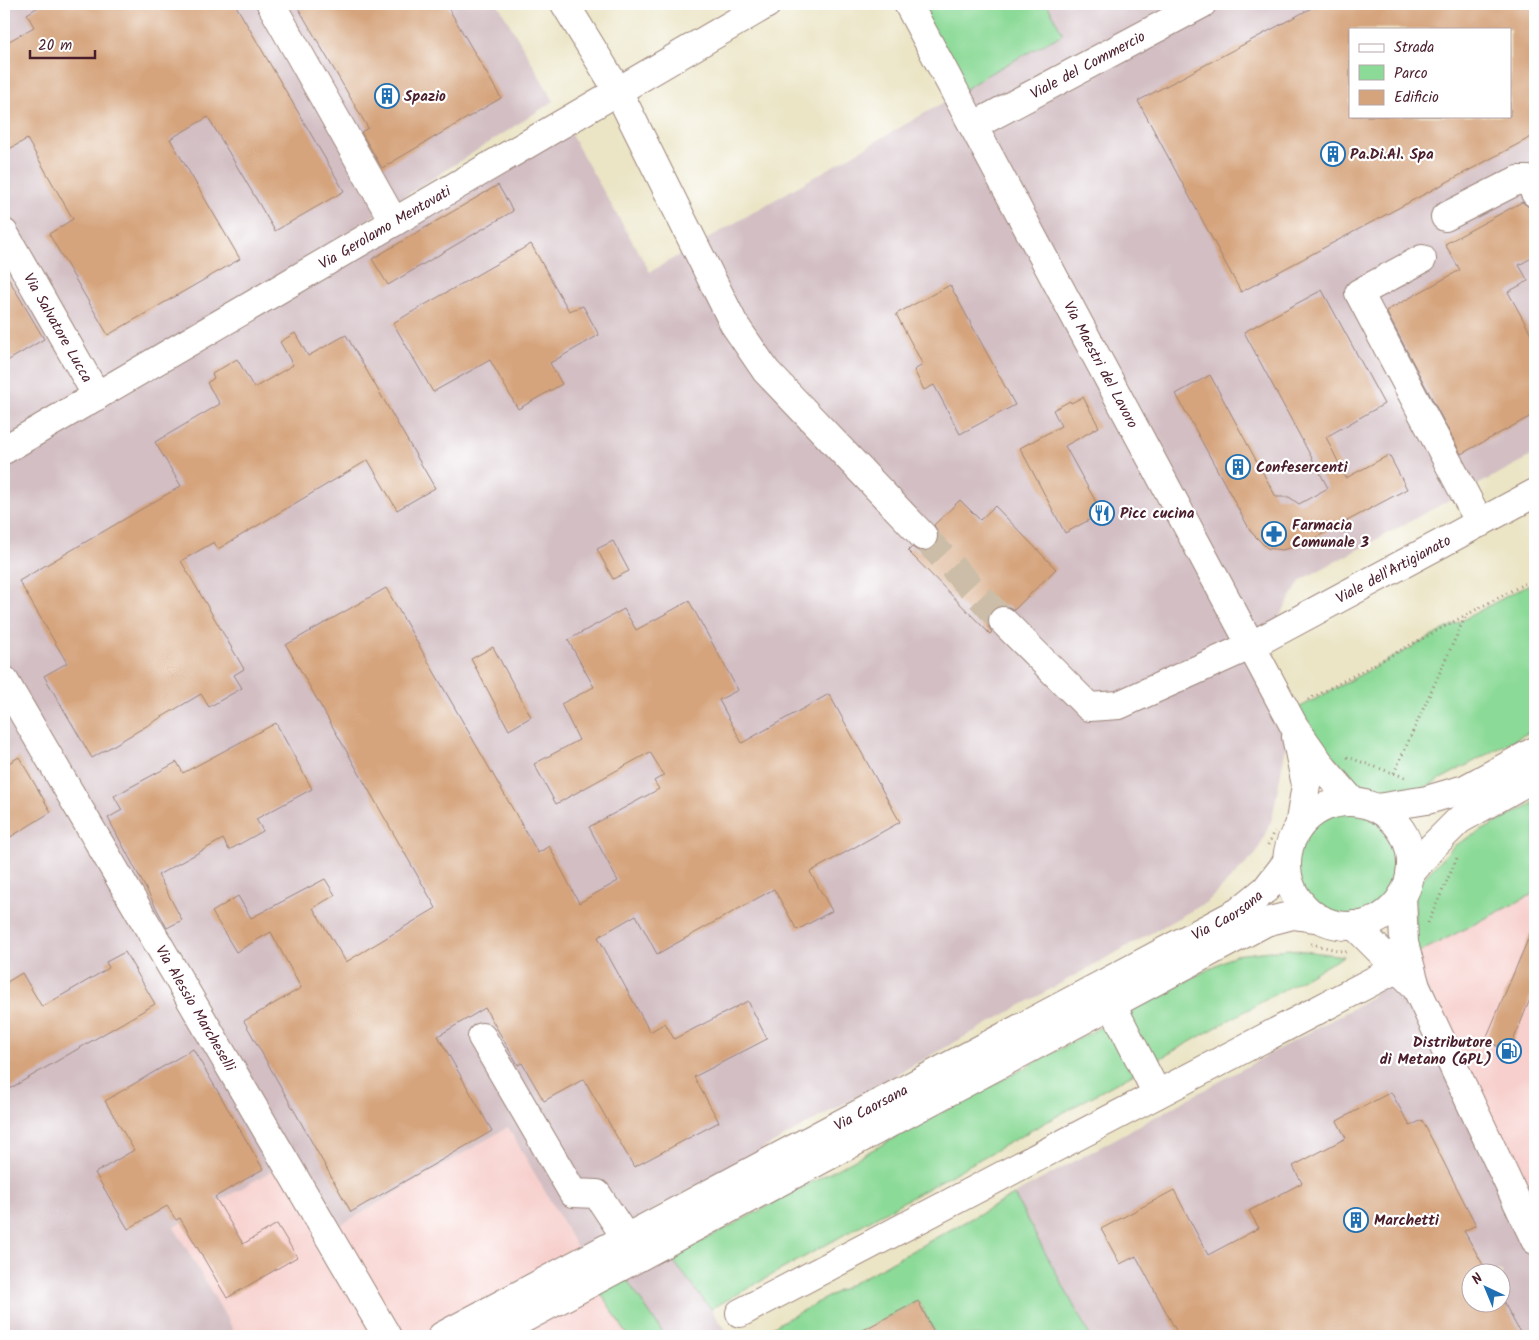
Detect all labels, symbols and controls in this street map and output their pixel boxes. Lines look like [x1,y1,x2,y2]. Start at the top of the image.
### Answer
street label: Viale del Commercio [1026,25,1150,106]
scale bar [30,28,95,60]
legend [1349,28,1512,118]
text: 20 m [38,34,72,58]
text: Strada [1394,36,1434,60]
text: Parco [1394,62,1428,86]
building icon: Spazio [374,83,400,109]
place label: Spazio [404,85,446,109]
text: Edificio [1394,86,1439,110]
building icon: Pa.Di.Al. Spa [1320,141,1346,167]
place label: Pa.Di.Al. Spa [1350,143,1434,167]
street label: Via Gerolamo Mentovati [315,179,457,276]
street label: Via Salvatore Lucca [16,269,98,387]
street label: Via Maestri del Lavoro [1056,297,1144,433]
building icon: Confesercenti [1225,454,1251,480]
place label: Confesercenti [1256,456,1349,480]
restaurant icon: Picc cucina [1089,500,1115,526]
place label: Picc cucina [1120,502,1195,526]
place label: Farmacia Comunale 3 [1292,514,1369,555]
pharmacy icon: Farmacia Comunale 3 [1261,521,1287,547]
street label: Viale dell'Artigianato [1332,529,1456,611]
street label: Via Caorsana [1188,885,1269,948]
street label: Via Alessio Marcheselli [148,941,242,1078]
place label: Distributore di Metano (GPL) [1380,1031,1493,1072]
fuel station icon: Distributore di Metano (GPL) [1496,1038,1522,1064]
street label: Via Caorsana [830,1079,913,1138]
building icon: Marchetti [1343,1207,1369,1233]
place label: Marchetti [1374,1209,1440,1233]
north arrow [1462,1262,1512,1312]
text: N [1467,1268,1489,1290]

